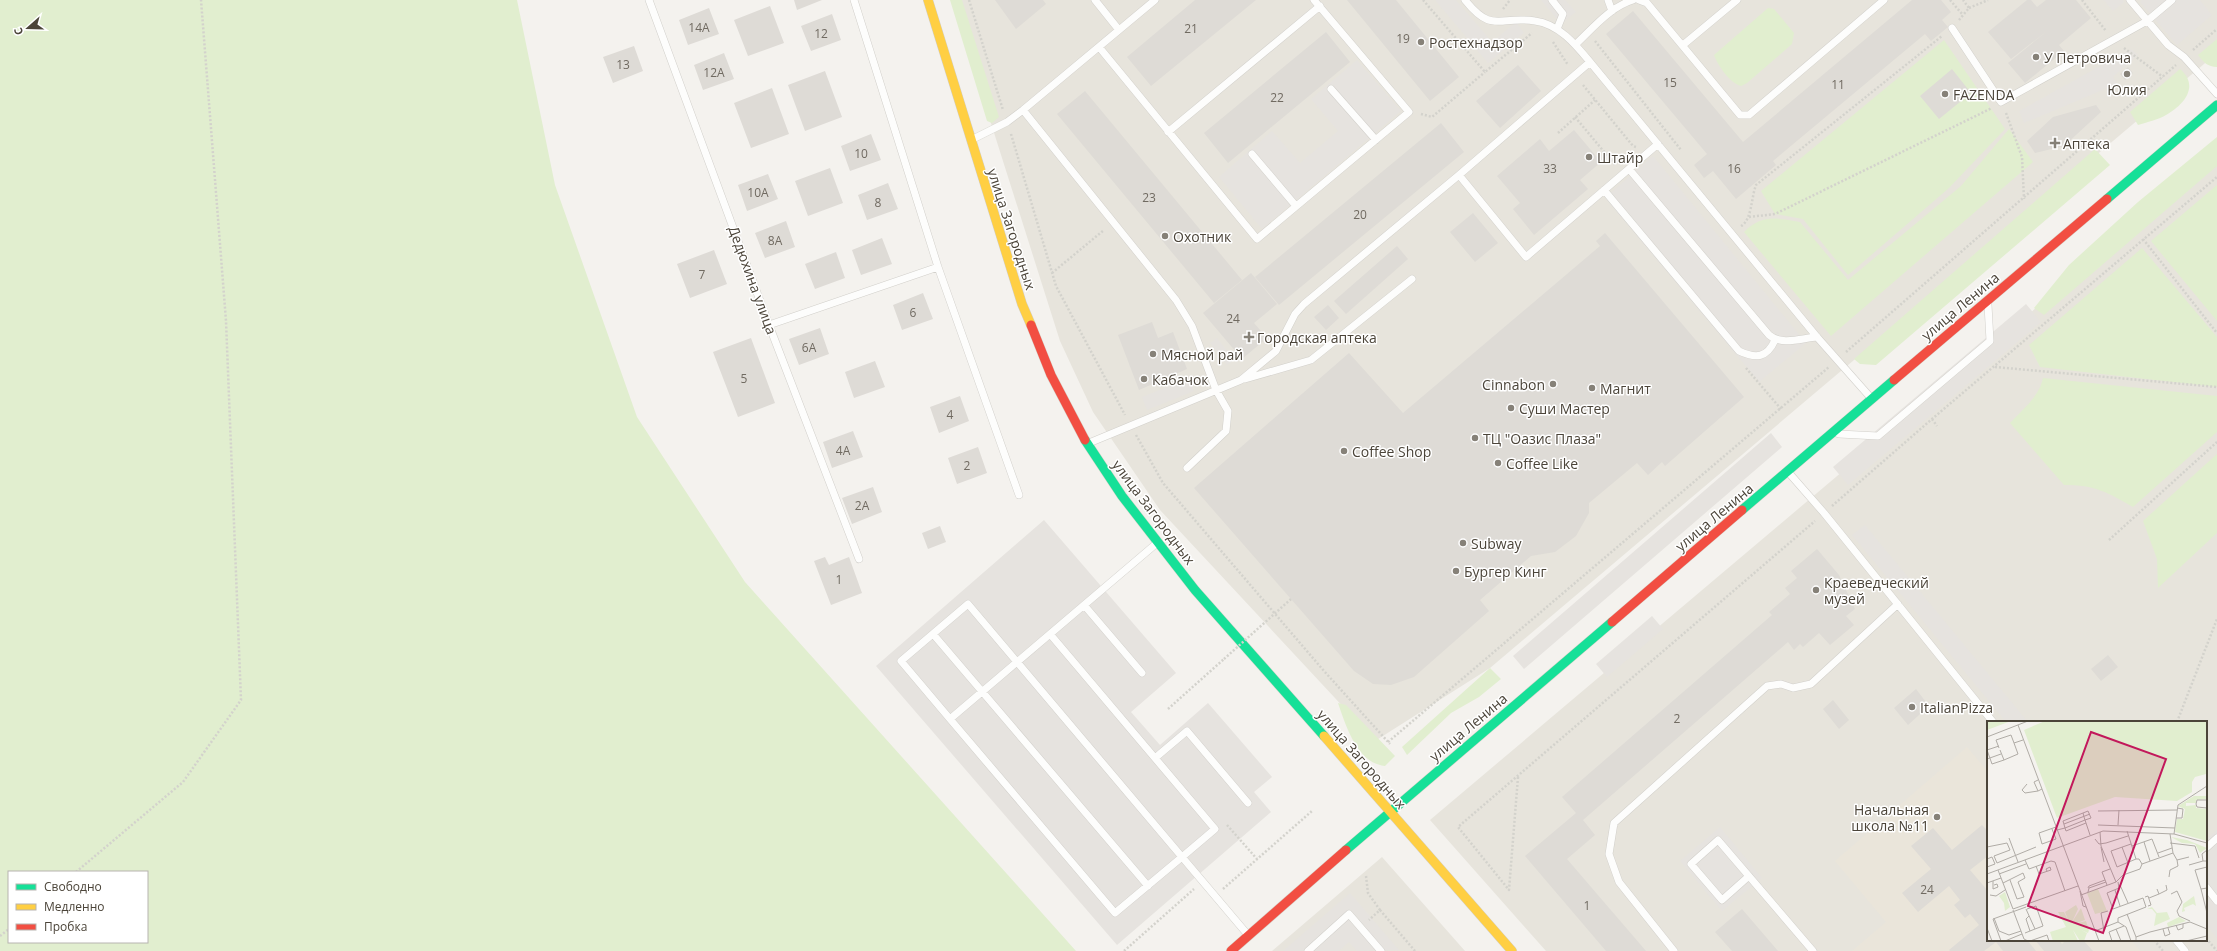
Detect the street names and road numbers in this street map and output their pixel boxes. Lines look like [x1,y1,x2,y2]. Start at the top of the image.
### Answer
street label: улица Загородных [983,166,1041,293]
street label: Дедюхина улица [725,223,781,337]
street label: улица Ленина [1917,268,2003,344]
street label: улица Загородных [1108,456,1200,569]
street label: улица Ленина [1671,479,1757,555]
street label: улица Ленина [1425,689,1511,765]
street label: улица Загородных [1313,705,1411,813]

